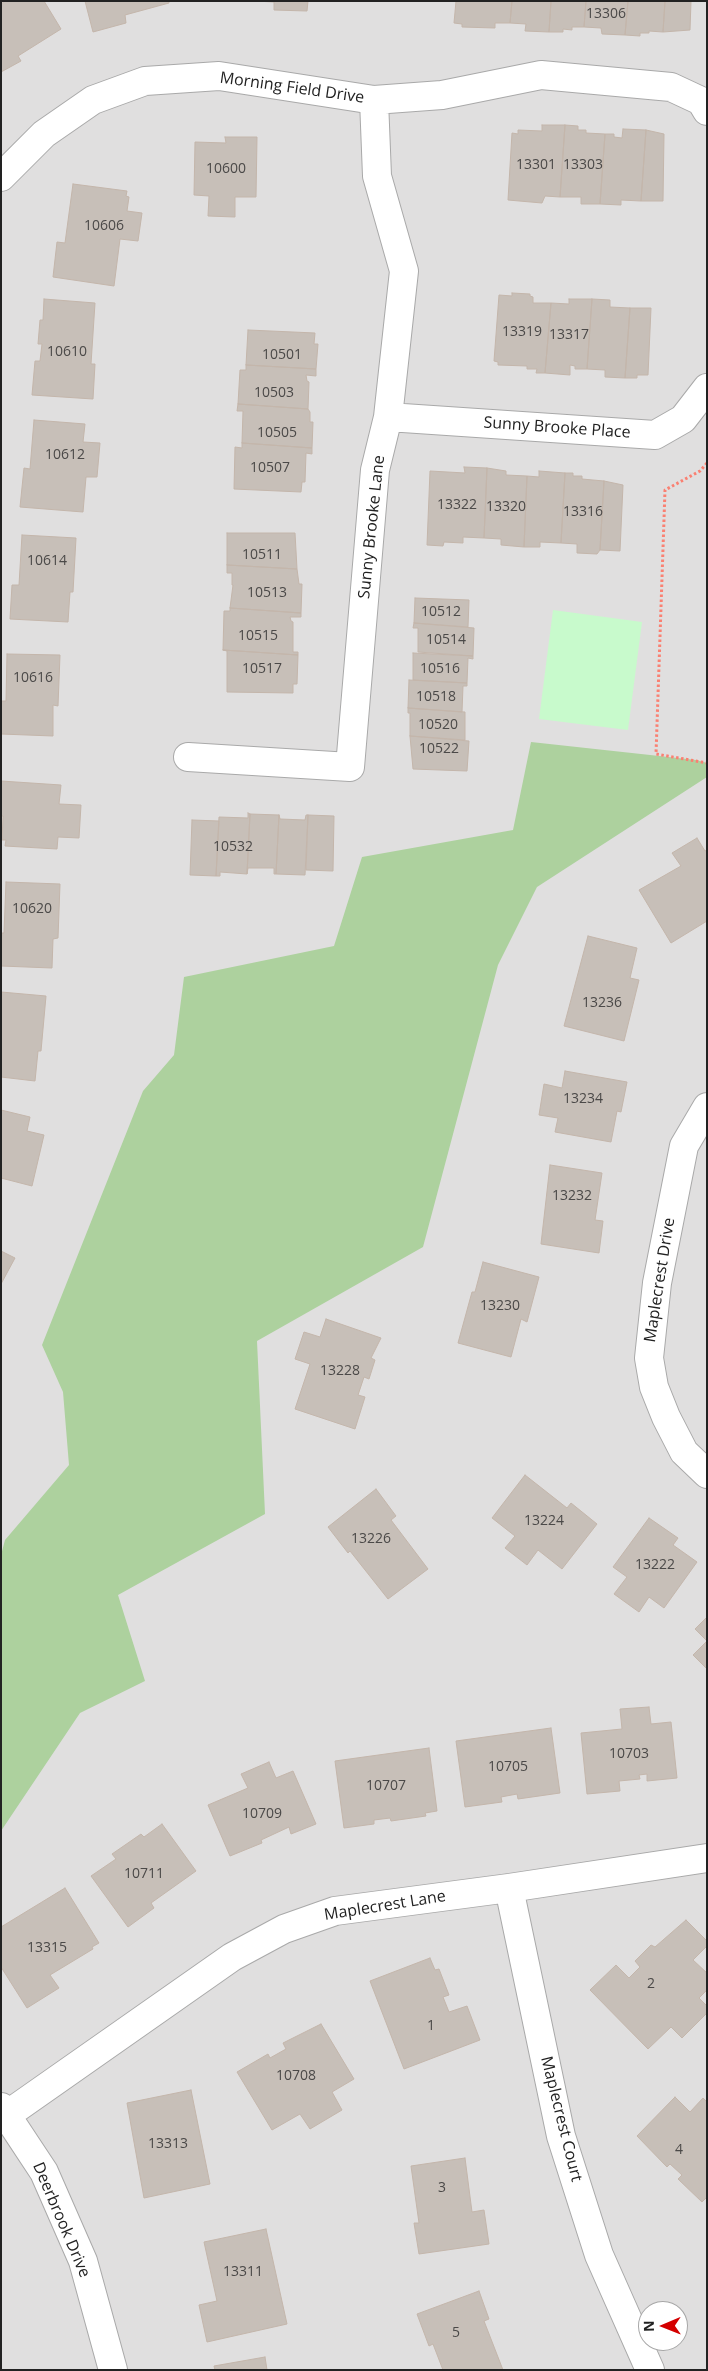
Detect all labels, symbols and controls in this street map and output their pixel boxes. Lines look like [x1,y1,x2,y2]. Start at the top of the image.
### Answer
house number: 13306 [586,6,626,22]
street label: Morning Field Drive [219,68,365,108]
house number: 13301 [516,157,556,173]
house number: 13303 [563,157,603,173]
house number: 10600 [206,161,246,177]
house number: 10606 [84,218,124,234]
house number: 13319 [502,324,542,340]
house number: 13317 [549,327,589,343]
house number: 10610 [47,344,87,360]
house number: 10501 [262,347,302,363]
house number: 10503 [254,385,294,401]
street label: Sunny Brooke Place [483,413,631,443]
house number: 10505 [257,425,297,441]
house number: 10612 [45,447,85,463]
street label: Sunny Brooke Lane [355,454,389,600]
house number: 10507 [250,460,290,476]
house number: 13322 [437,497,477,513]
house number: 13320 [486,499,526,515]
house number: 13316 [563,504,603,520]
house number: 10511 [242,547,282,563]
house number: 10614 [27,553,67,569]
house number: 10513 [247,585,287,601]
house number: 10512 [421,604,461,620]
house number: 10515 [238,628,278,644]
house number: 10514 [426,632,466,648]
house number: 10517 [242,661,282,677]
house number: 10516 [420,661,460,677]
house number: 10616 [13,670,53,686]
house number: 10518 [416,689,456,705]
house number: 10520 [418,717,458,733]
house number: 10522 [419,741,459,757]
house number: 10532 [213,839,253,855]
house number: 10620 [12,901,52,917]
house number: 13236 [582,995,622,1011]
house number: 13234 [563,1091,603,1107]
house number: 13232 [552,1188,592,1204]
street label: Maplecrest Drive [641,1216,679,1344]
house number: 13230 [480,1298,520,1314]
house number: 13228 [320,1363,360,1379]
house number: 13224 [524,1513,564,1529]
house number: 13226 [351,1531,391,1547]
house number: 13222 [635,1557,675,1573]
house number: 10703 [609,1746,649,1762]
house number: 10705 [488,1759,528,1775]
house number: 10707 [366,1778,406,1794]
house number: 10709 [242,1806,282,1822]
house number: 10711 [124,1866,164,1882]
street label: Maplecrest Lane [323,1887,447,1925]
house number: 13315 [27,1940,67,1956]
house number: 2 [647,1976,655,1992]
house number: 1 [427,2018,435,2034]
street label: Maplecrest Court [536,2054,586,2184]
house number: 10708 [276,2068,316,2084]
house number: 13313 [148,2136,188,2152]
house number: 4 [675,2142,683,2158]
street label: Deerbrook Drive [28,2159,94,2281]
house number: 3 [438,2180,446,2196]
house number: 13311 [223,2264,263,2280]
north arrow [638,2301,688,2351]
text: N [639,2320,658,2332]
house number: 5 [452,2325,460,2341]

